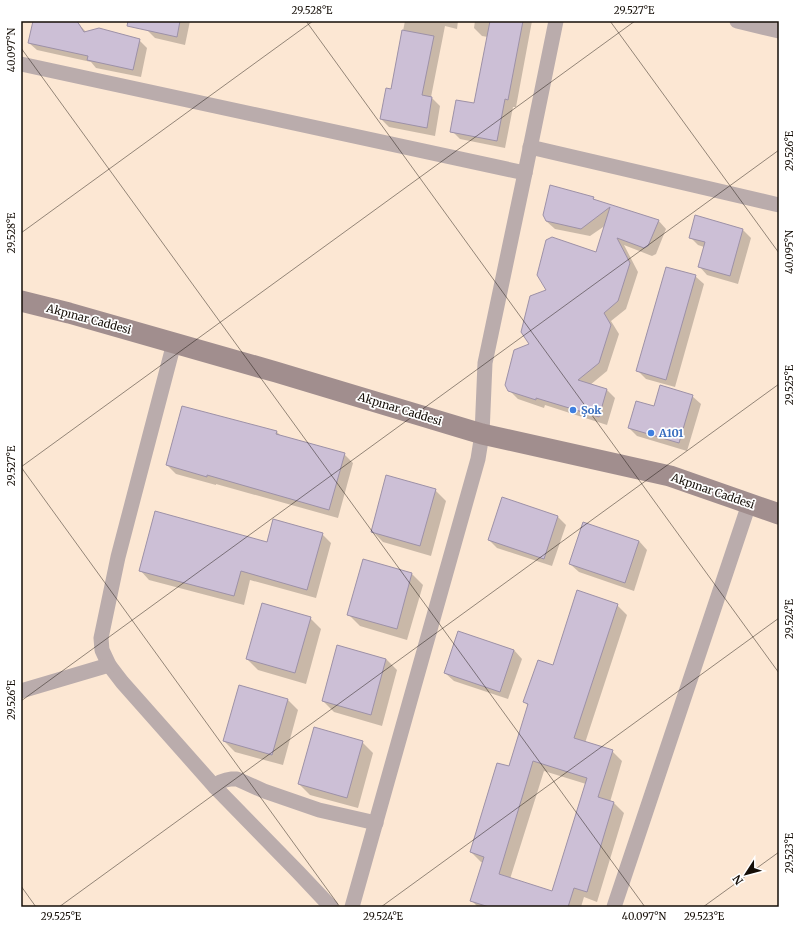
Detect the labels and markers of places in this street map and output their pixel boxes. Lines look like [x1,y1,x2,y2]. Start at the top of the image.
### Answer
place label: Şok [581,403,602,417]
marker: Şok [568,405,578,415]
place label: A101 [658,426,683,440]
marker: A101 [646,428,656,438]

